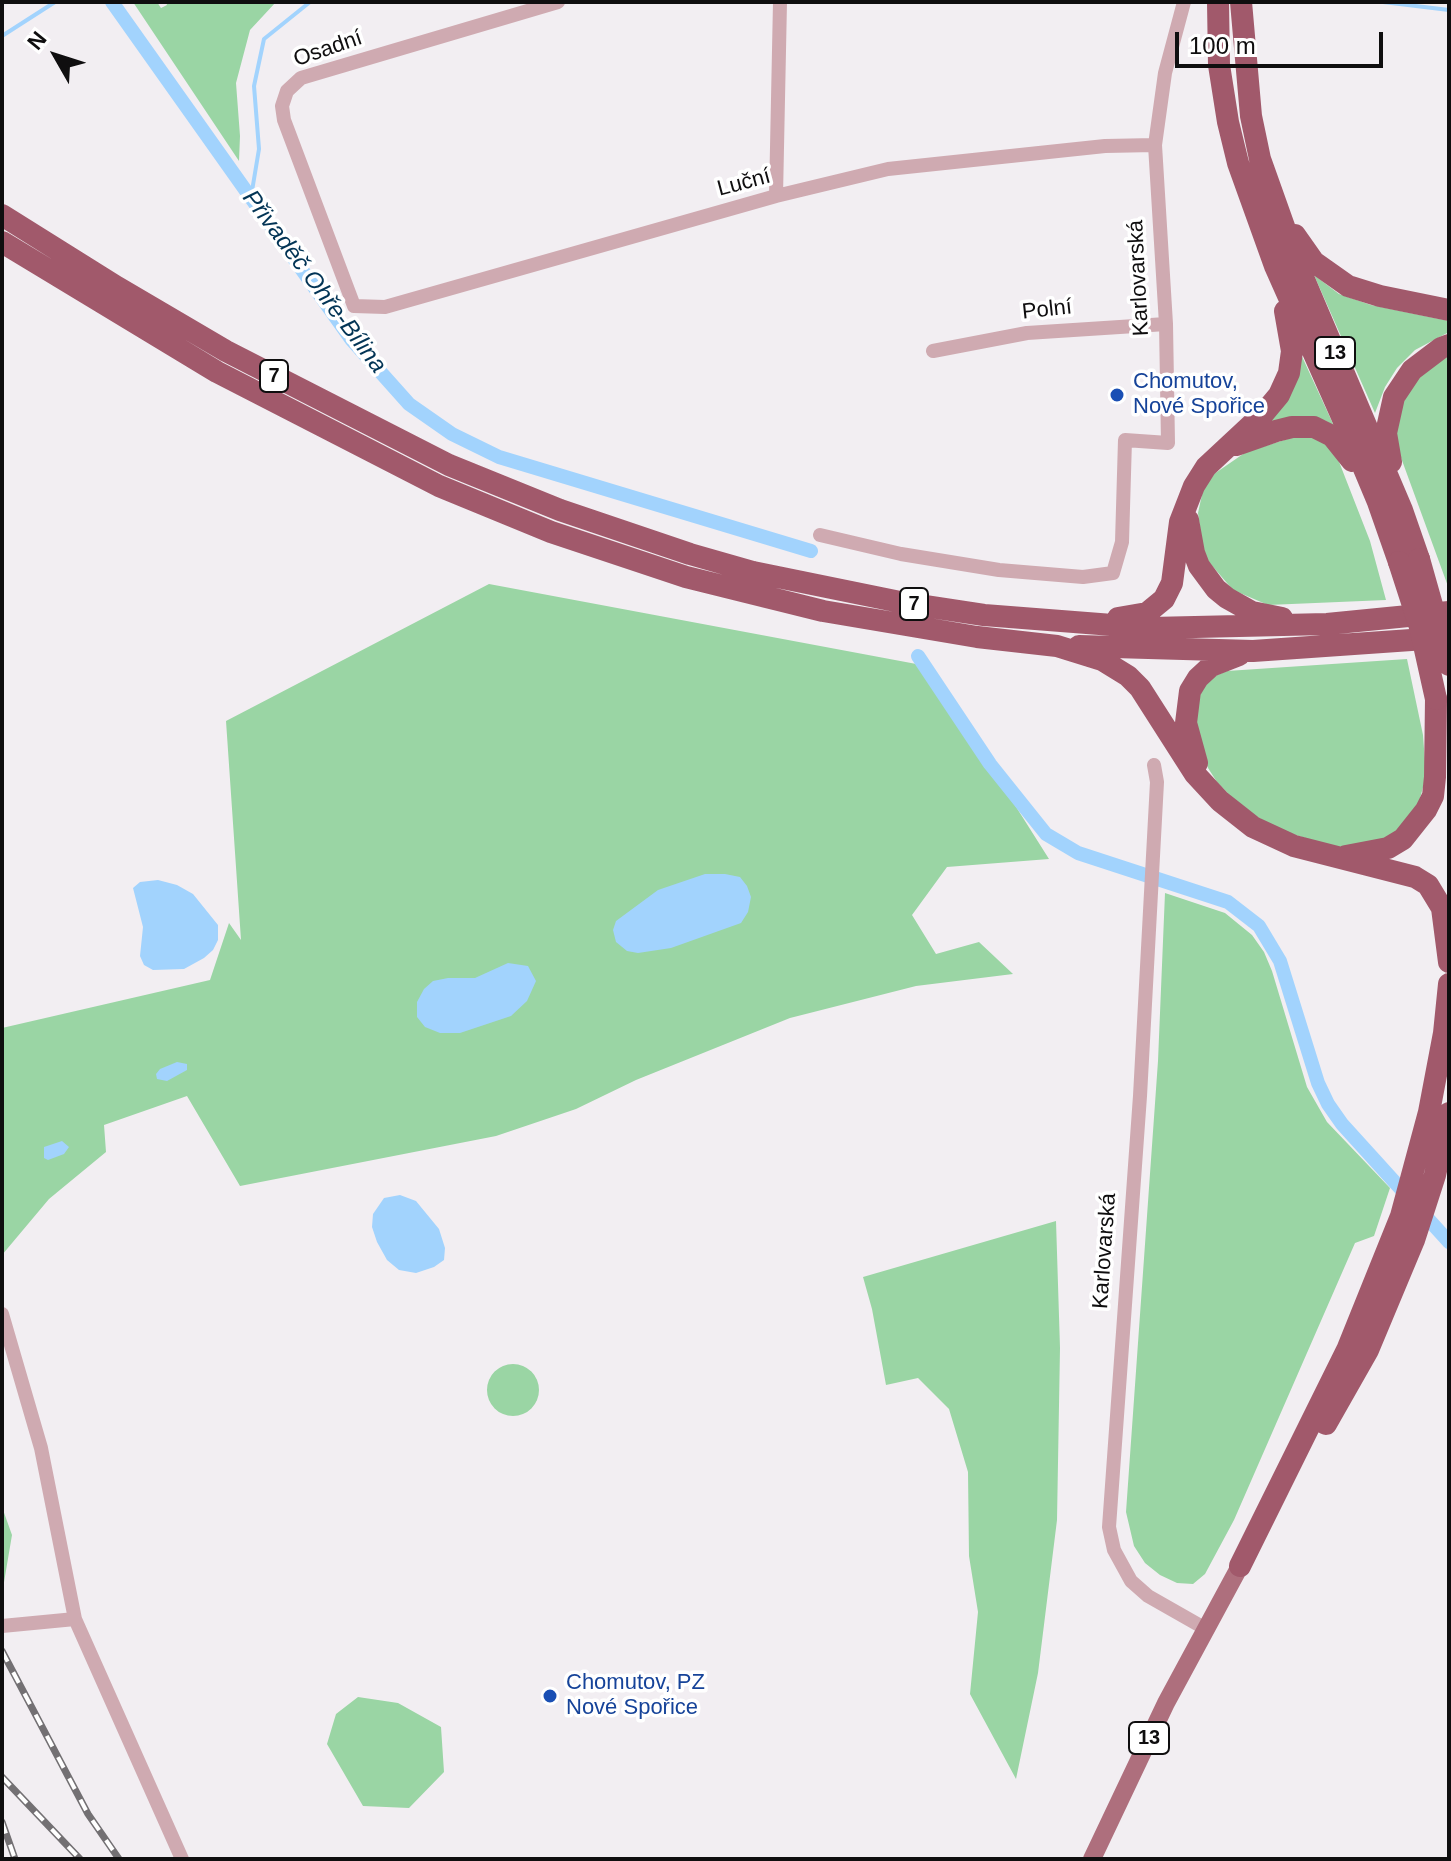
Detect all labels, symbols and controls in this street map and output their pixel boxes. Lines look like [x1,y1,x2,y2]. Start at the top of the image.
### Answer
north arrow [16,16,96,96]
scale bar [1179,16,1387,66]
street label: Osadní [290,25,366,73]
text: N [22,27,52,55]
text: 100 m [1189,32,1256,59]
street label: Luční [715,163,773,203]
water label: Přivaděč Ohře-Bílina [236,185,392,379]
street label: Karlovarská [1123,219,1155,337]
street label: Polní [1021,294,1073,326]
road number: 13 [1315,337,1355,369]
road number: 7 [260,360,288,392]
place label: Chomutov, Nové Spořice [1133,369,1265,420]
marker: Chomutov, Nové Spořice [1108,386,1126,404]
road number: 7 [900,588,928,620]
street label: Karlovarská [1088,1192,1122,1310]
place label: Chomutov, PZ Nové Spořice [566,1670,705,1722]
marker: Chomutov, PZ Nové Spořice [541,1687,559,1705]
road number: 13 [1129,1722,1169,1754]

